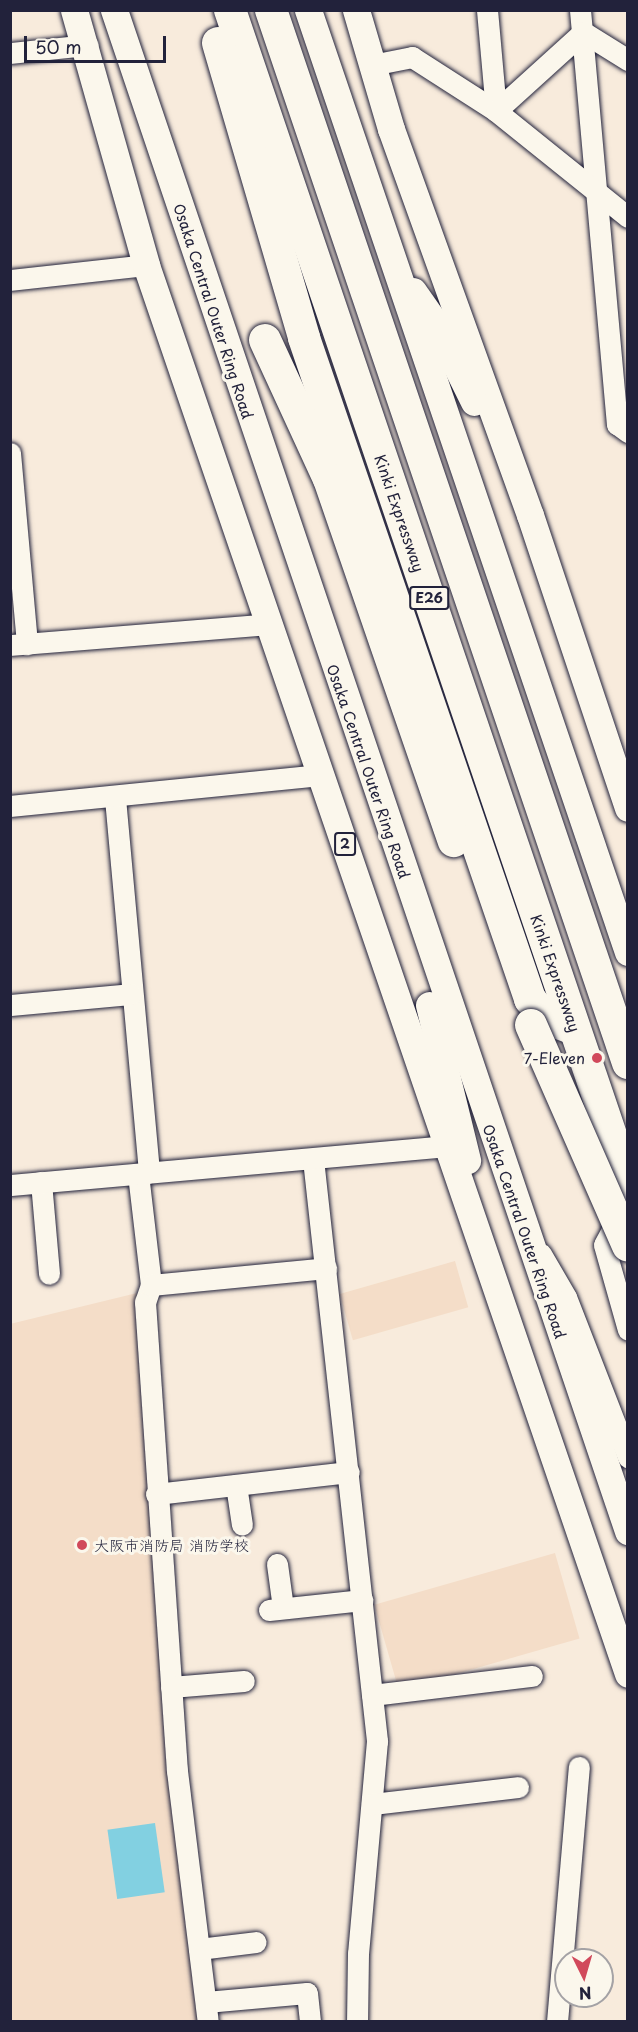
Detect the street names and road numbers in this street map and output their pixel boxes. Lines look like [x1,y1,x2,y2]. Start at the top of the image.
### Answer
street label: Osaka Central Outer Ring Road [170,199,258,423]
street label: Kinki Expressway [371,451,429,575]
road number: E26 [408,587,450,609]
street label: Osaka Central Outer Ring Road [323,660,415,882]
road number: 2 [333,833,357,855]
street label: Kinki Expressway [527,911,585,1035]
street label: Osaka Central Outer Ring Road [479,1120,571,1342]

